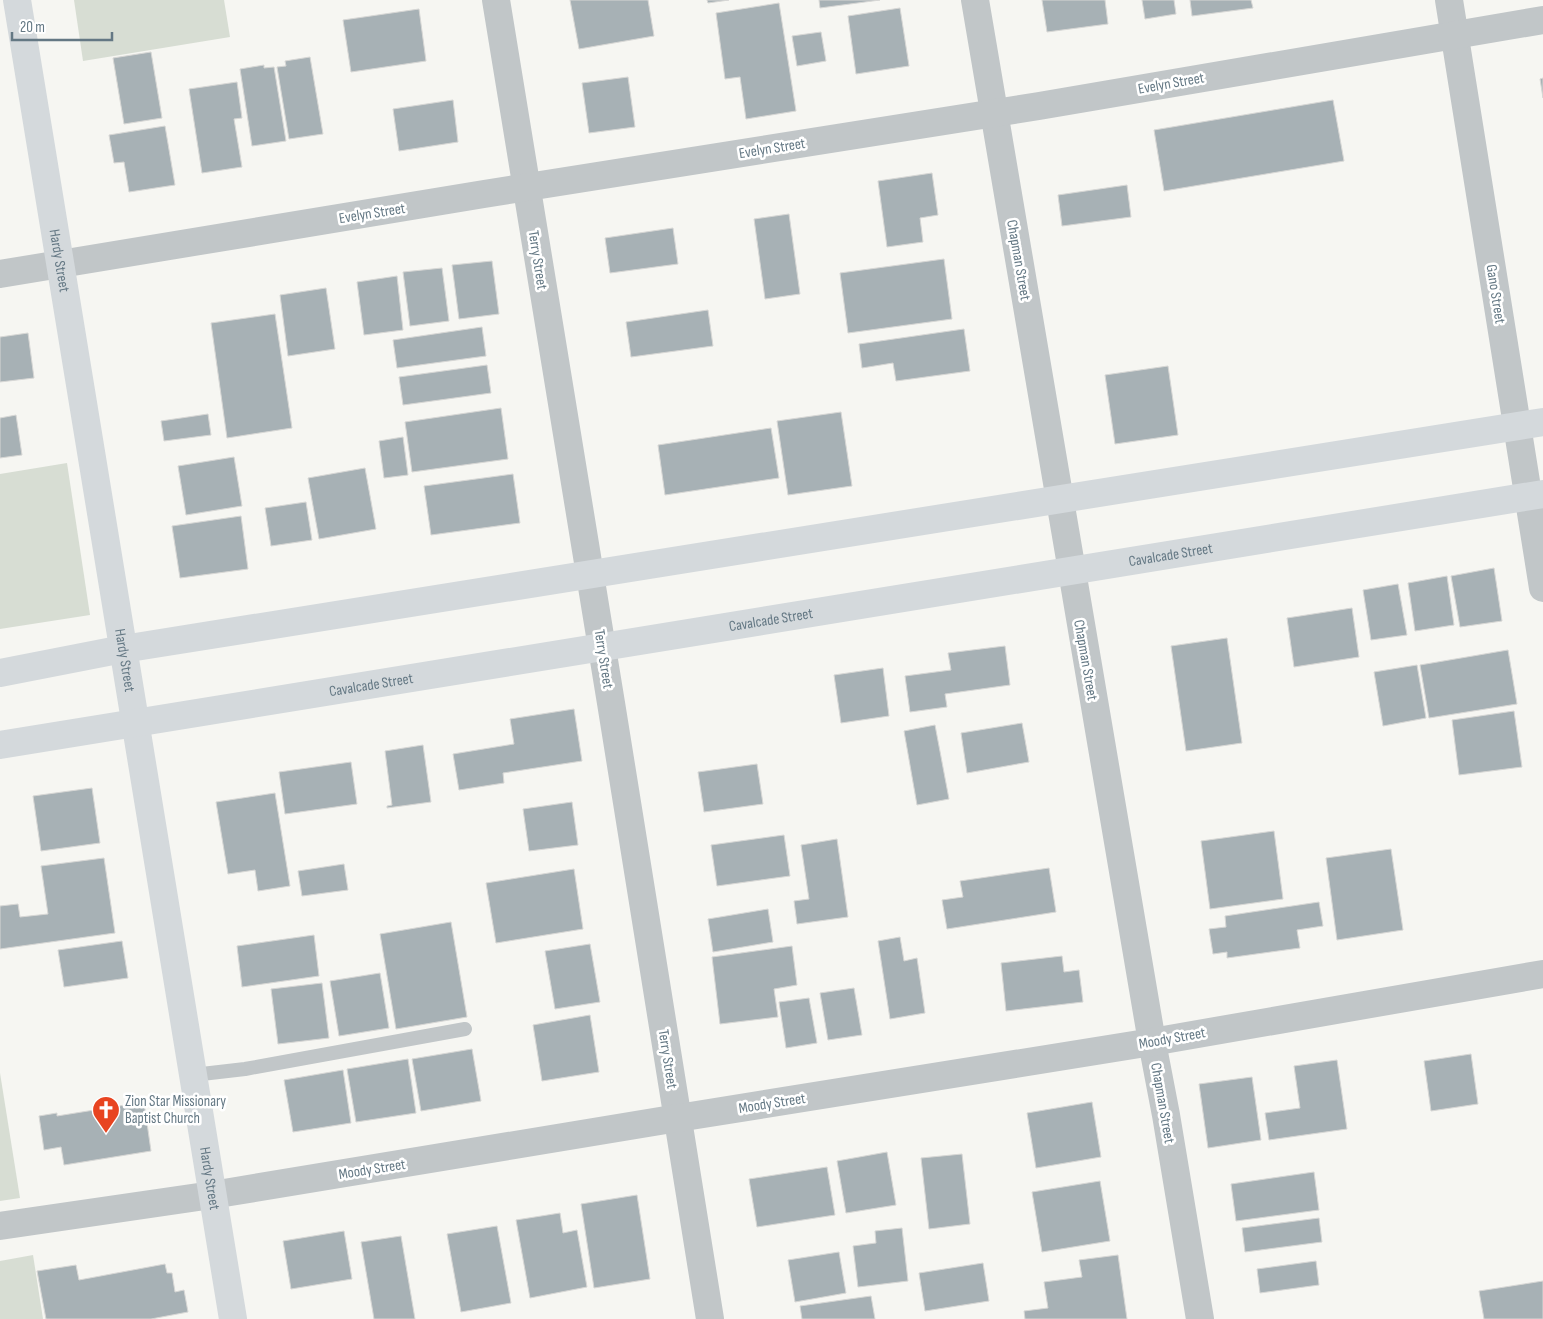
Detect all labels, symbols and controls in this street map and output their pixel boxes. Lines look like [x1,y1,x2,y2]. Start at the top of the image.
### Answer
scale bar [12,10,112,42]
text: 20 m [20,18,45,37]
street label: Evelyn Street [1136,68,1206,99]
street label: Evelyn Street [738,134,807,163]
street label: Evelyn Street [338,199,407,228]
street label: Chapman Street [1002,218,1035,302]
street label: Hardy Street [45,228,74,294]
street label: Terry Street [523,229,552,291]
street label: Gano Street [1481,263,1510,326]
street label: Cavalcade Street [1127,539,1215,571]
street label: Cavalcade Street [728,604,815,636]
street label: Chapman Street [1069,618,1102,702]
street label: Hardy Street [110,627,139,694]
street label: Terry Street [589,628,618,690]
street label: Cavalcade Street [328,669,415,701]
street label: Moody Street [1137,1023,1207,1054]
street label: Terry Street [653,1028,682,1090]
street label: Chapman Street [1146,1061,1179,1145]
street label: Moody Street [737,1089,807,1118]
place label: Zion Star Missionary Baptist Church [125,1092,226,1128]
church icon: Zion Star Missionary Baptist Church [91,1095,121,1134]
street label: Hardy Street [195,1145,224,1212]
street label: Moody Street [337,1155,407,1184]

